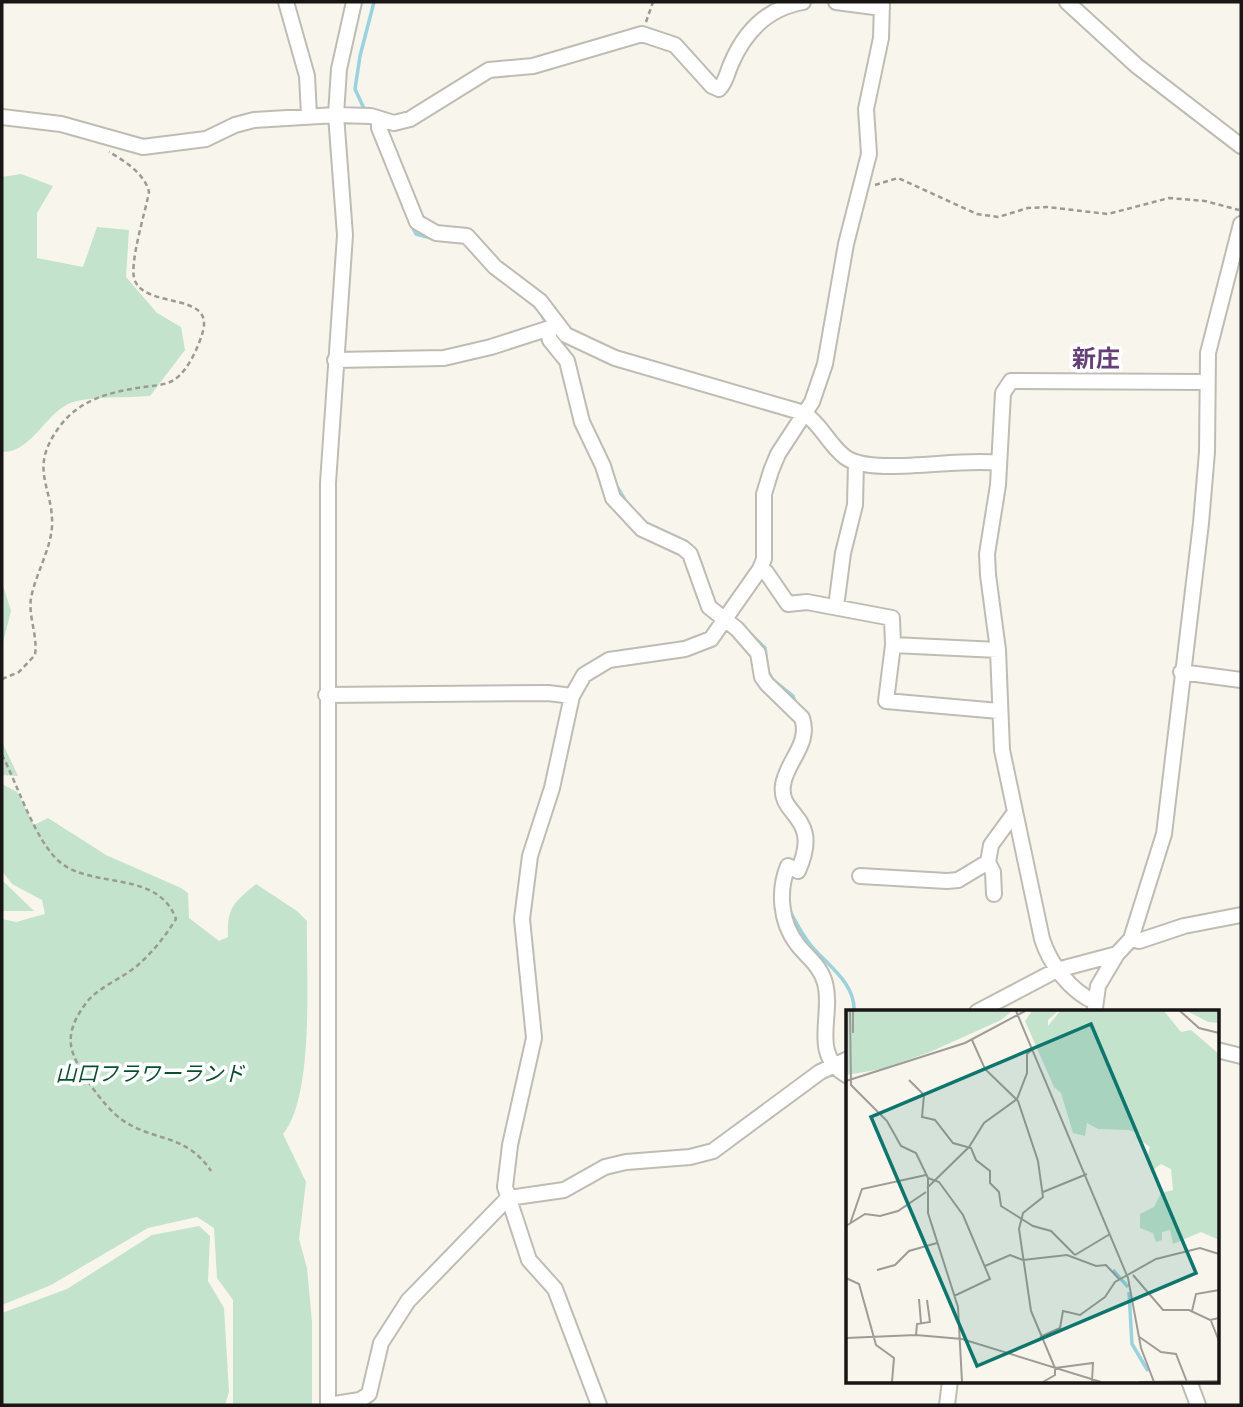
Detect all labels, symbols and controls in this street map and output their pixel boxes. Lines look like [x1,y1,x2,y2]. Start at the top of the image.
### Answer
district label: 新庄 [1072,342,1120,374]
inset map [846,1010,1218,1382]
park label: 山口フラワーランド [56,1059,245,1087]

